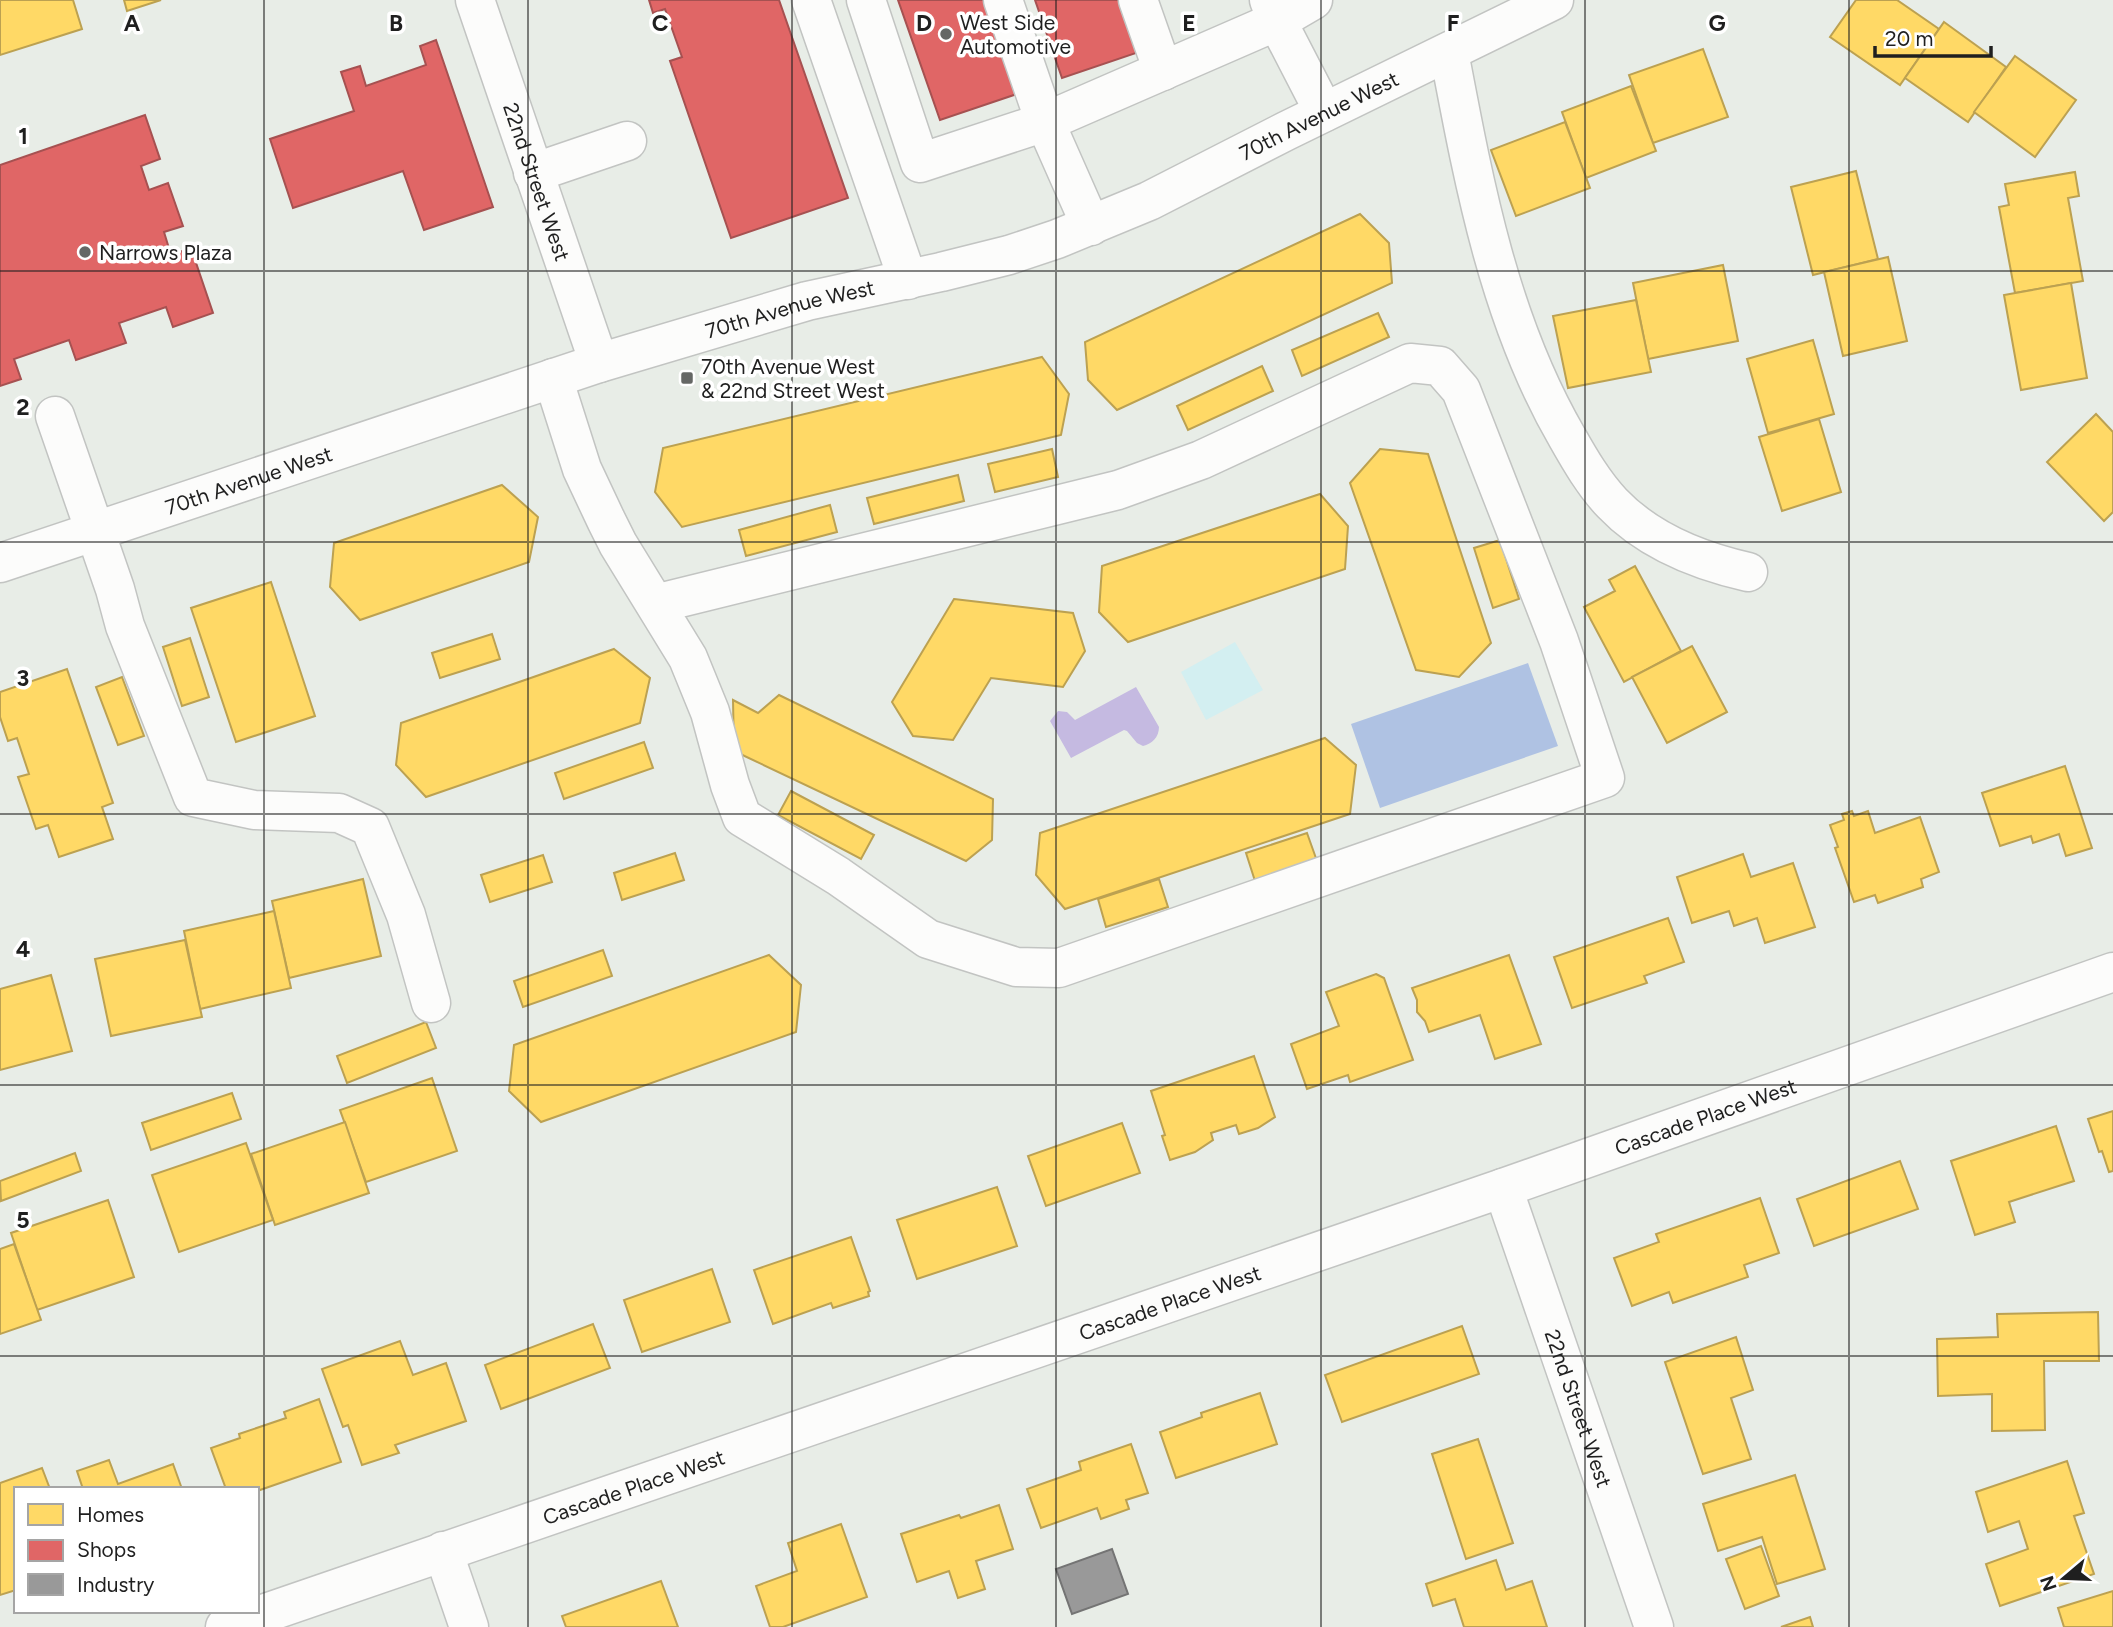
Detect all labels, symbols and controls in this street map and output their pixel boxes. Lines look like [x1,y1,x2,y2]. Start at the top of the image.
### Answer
text: A [124,9,141,37]
text: B [389,9,403,37]
text: C [652,9,669,37]
text: D [916,9,932,37]
text: E [1182,9,1196,37]
text: F [1447,9,1460,37]
text: G [1708,9,1726,37]
place label: West Side Automotive [960,10,1071,59]
scale bar [1875,14,1990,58]
marker: West Side Automotive [938,26,954,42]
text: 20 m [1885,26,1933,51]
street label: 70th Avenue West [1235,66,1402,165]
street label: 22nd Street West [499,99,576,264]
text: 1 [18,122,28,150]
place label: Narrows Plaza [99,240,232,265]
marker: Narrows Plaza [77,244,93,260]
street label: 70th Avenue West [702,274,877,343]
place label: 70th Avenue West & 22nd Street West [701,354,885,403]
marker: 70th Avenue West & 22nd Street West [679,370,695,386]
text: 2 [16,393,30,421]
street label: 70th Avenue West [162,441,335,519]
text: 3 [17,664,29,692]
text: 4 [16,935,30,963]
street label: Cascade Place West [1611,1073,1800,1160]
text: 5 [16,1206,30,1234]
street label: Cascade Place West [1076,1260,1264,1345]
street label: 22nd Street West [1540,1326,1618,1491]
street label: Cascade Place West [539,1444,728,1529]
legend [14,1487,259,1613]
text: Homes [77,1502,144,1527]
text: Shops [77,1537,136,1562]
north arrow [2029,1543,2099,1613]
text: Industry [77,1572,154,1597]
text: N [2035,1573,2062,1594]

